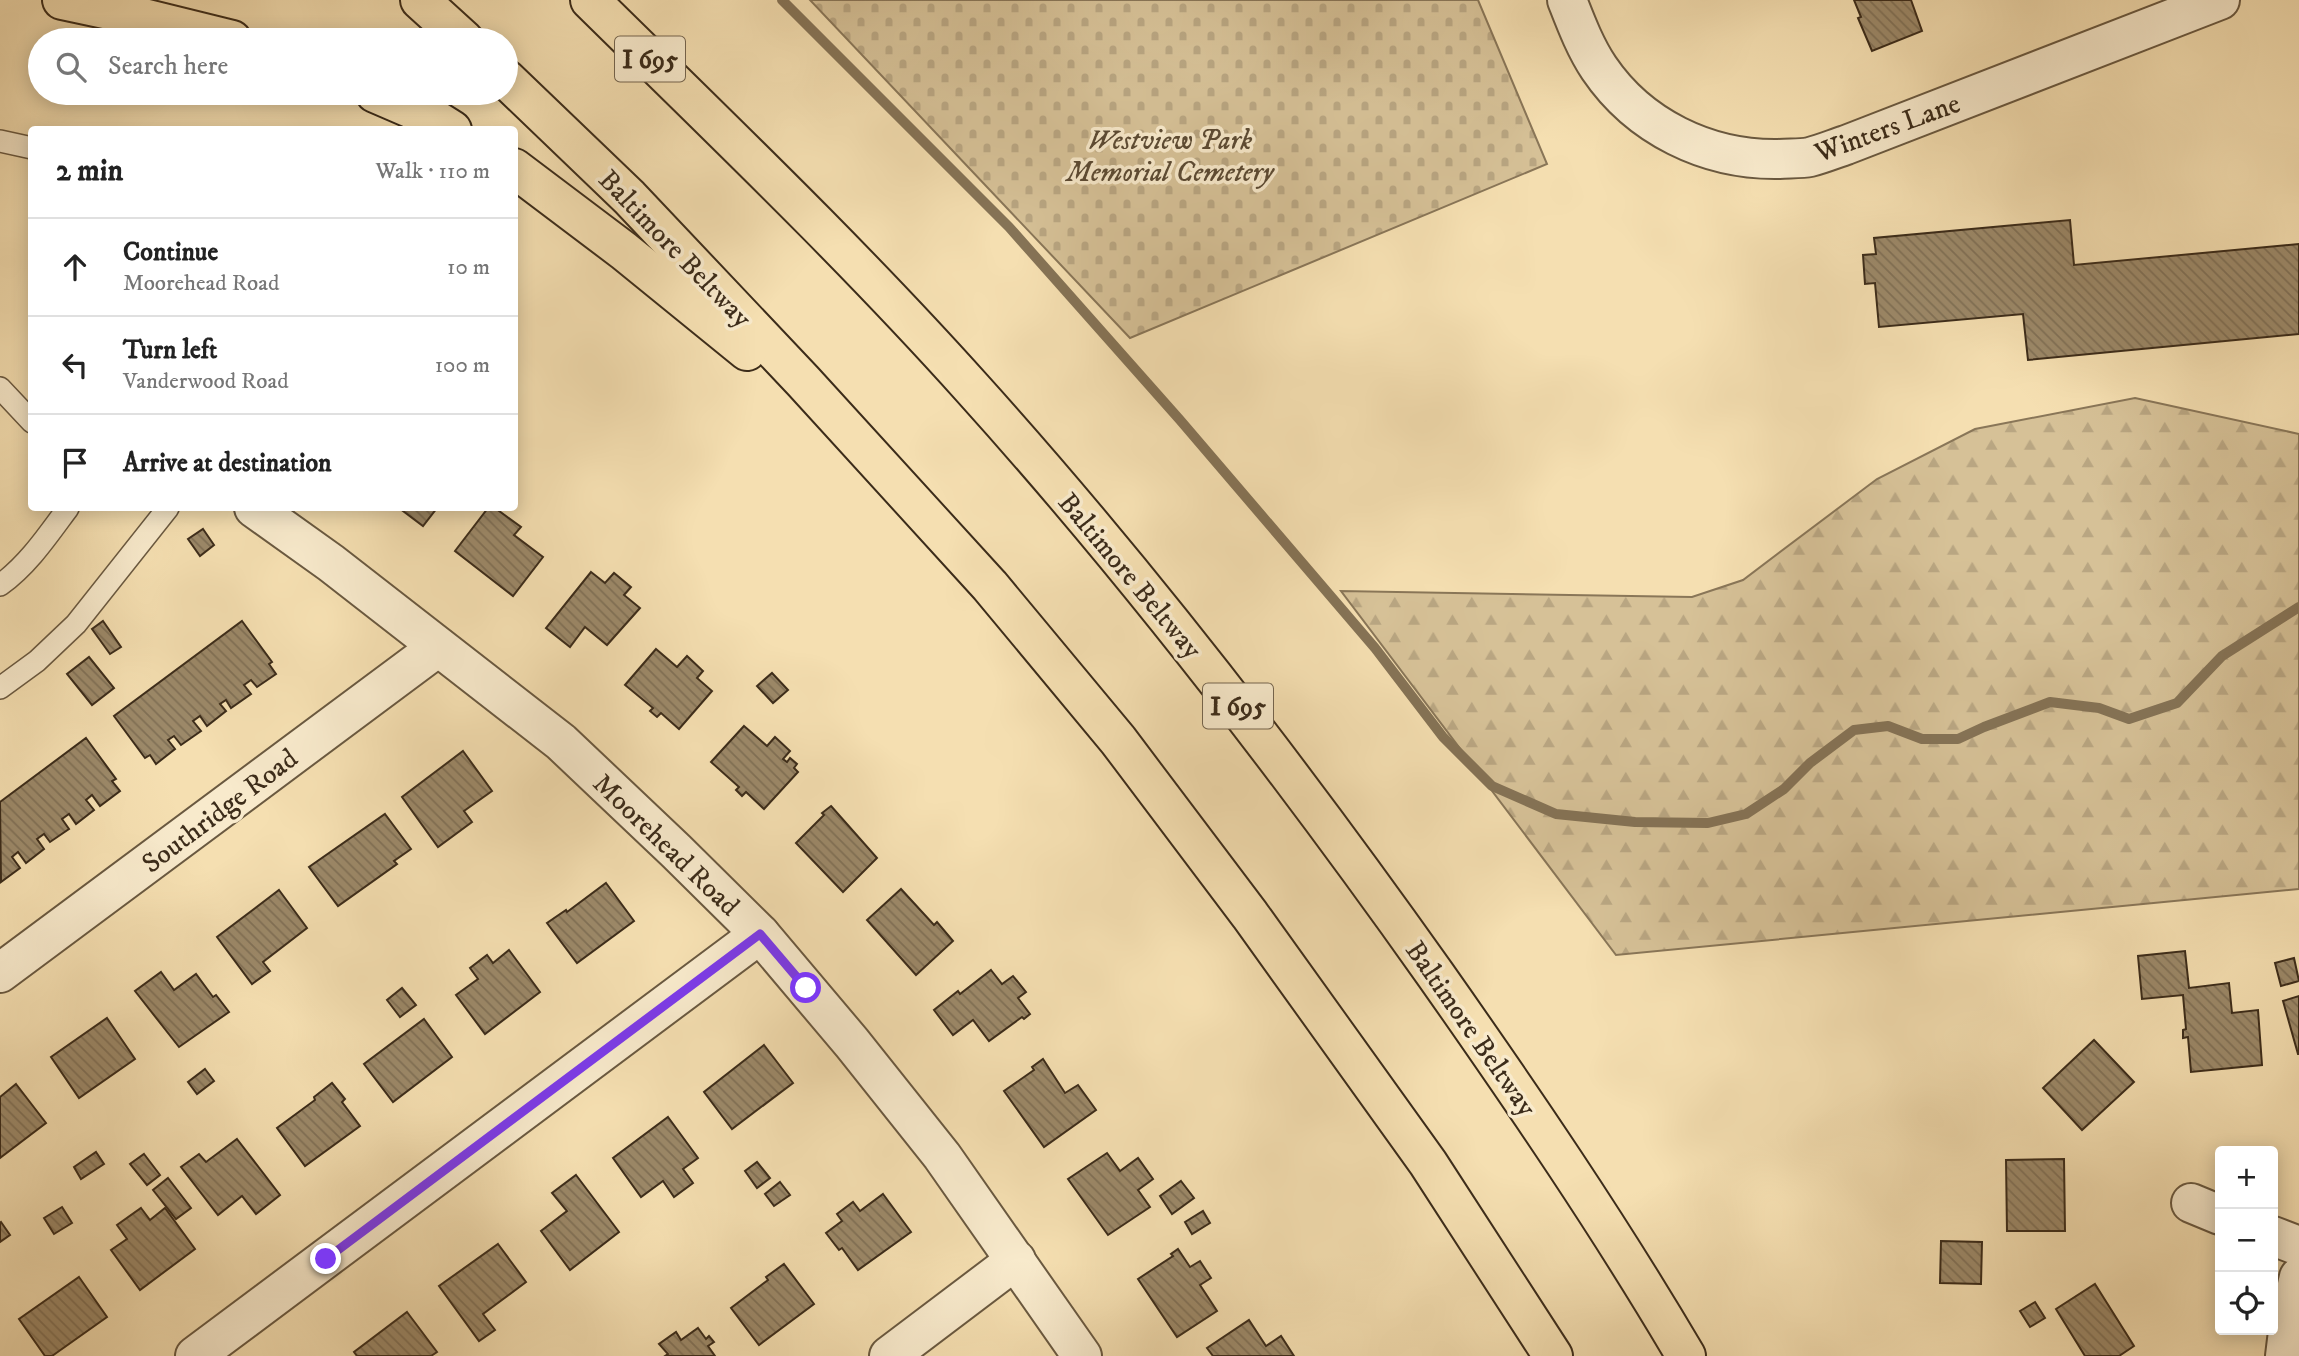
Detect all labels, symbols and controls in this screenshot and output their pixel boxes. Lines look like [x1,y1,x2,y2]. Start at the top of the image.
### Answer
search box [28,28,518,105]
road number: I 695 [615,36,685,82]
icon: search [52,48,90,86]
text: Search here [108,50,228,83]
street label: Winters Lane [1809,86,1965,171]
park label: Westview Park Memorial Cemetery [1065,123,1275,190]
text: 2 min [56,153,123,190]
text: Walk · 110 m [375,157,490,186]
street label: Baltimore Beltway [591,163,760,336]
text: Continue [123,236,218,269]
icon: ahead [56,248,94,286]
text: 10 m [447,253,490,282]
text: Moorehead Road [123,269,279,298]
text: Turn left [123,334,217,367]
icon: left [56,346,94,384]
text: 100 m [435,351,490,380]
text: Vanderwood Road [123,367,289,396]
icon: arrive [56,444,94,482]
text: Arrive at destination [123,447,332,480]
street label: Baltimore Beltway [1050,486,1210,667]
road number: I 695 [1203,684,1273,728]
street label: Southridge Road [135,741,305,881]
street label: Moorehead Road [585,766,747,924]
street label: Baltimore Beltway [1397,934,1545,1124]
route start [790,972,821,1003]
map controls [2215,1146,2278,1335]
button: + [2215,1146,2278,1209]
button: − [2215,1209,2278,1272]
route end [310,1243,341,1274]
button: locate [2215,1272,2278,1335]

